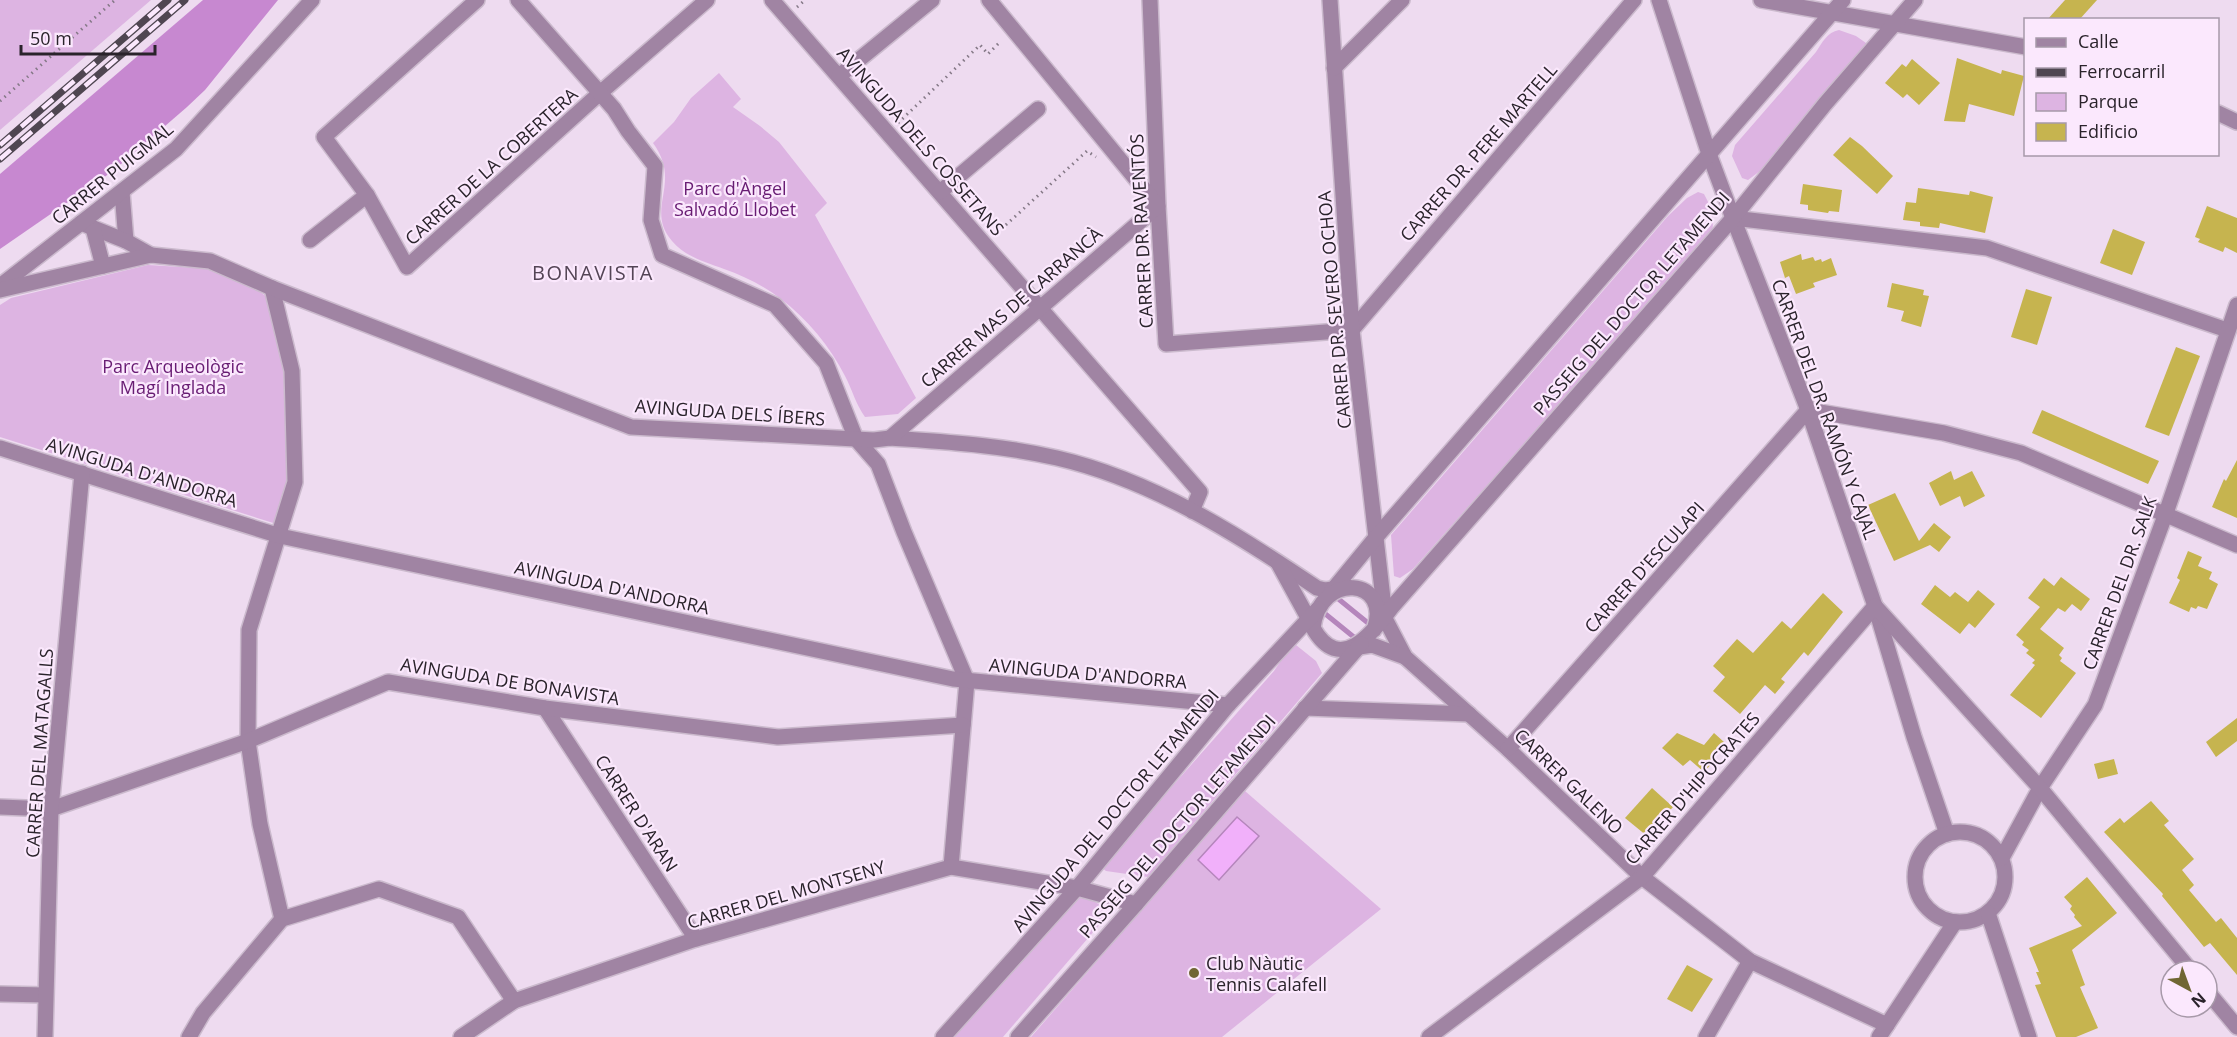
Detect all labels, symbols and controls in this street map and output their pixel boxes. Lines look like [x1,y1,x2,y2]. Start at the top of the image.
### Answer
scale bar [21,18,154,56]
legend [2024,18,2219,156]
text: 50 m [30,26,72,50]
text: Calle [2078,29,2119,53]
street label: AVINGUDA DELS COSSETANS [832,41,1010,241]
street label: CARRER DR. PERE MARTELL [1394,58,1562,246]
text: Ferrocarril [2078,59,2165,83]
street label: CARRER DE LA COBERTERA [400,82,583,250]
text: Parque [2078,89,2138,113]
street label: CARRER PUIGMAL [46,117,178,229]
text: Edificio [2078,119,2138,143]
street label: CARRER DR. RAVENTÓS [1124,133,1158,329]
park label: Parc d'Àngel Salvadó Llobet [674,176,796,221]
street label: PASSEIG DEL DOCTOR LETAMENDI [1527,186,1735,420]
street label: CARRER DR. SEVERO OCHOA [1312,189,1356,430]
street label: CARRER MAS DE CARRANCÀ [915,221,1107,393]
district label: BONAVISTA [532,259,654,286]
street label: CARRER DEL DR. RAMÓN Y CAJAL [1767,275,1883,543]
park label: Parc Arqueològic Magí Inglada [102,354,244,399]
street label: AVINGUDA DELS ÍBERS [634,393,826,431]
street label: AVINGUDA D'ANDORRA [44,431,241,513]
street label: CARRER DEL DR. SALK [2076,492,2162,673]
street label: CARRER D'ESCULAPI [1579,496,1709,638]
street label: AVINGUDA D'ANDORRA [512,555,712,620]
street label: CARRER DEL MATAGALLS [20,647,58,859]
street label: AVINGUDA DE BONAVISTA [399,652,622,710]
street label: AVINGUDA D'ANDORRA [988,652,1189,694]
street label: AVINGUDA DEL DOCTOR LETAMENDI [1006,684,1224,936]
street label: CARRER D'HIPÒCRATES [1619,707,1765,869]
street label: PASSEIG DEL DOCTOR LETAMENDI [1073,709,1281,943]
street label: CARRER GALENO [1510,723,1628,839]
street label: CARRER D'ARAN [590,750,684,876]
street label: CARRER DEL MONTSENY [684,854,889,934]
place label: Club Nàutic Tennis Calafell [1206,951,1327,996]
north arrow [2159,959,2219,1019]
marker: Club Nàutic Tennis Calafell [1187,966,1201,980]
text: N [2187,988,2211,1013]

